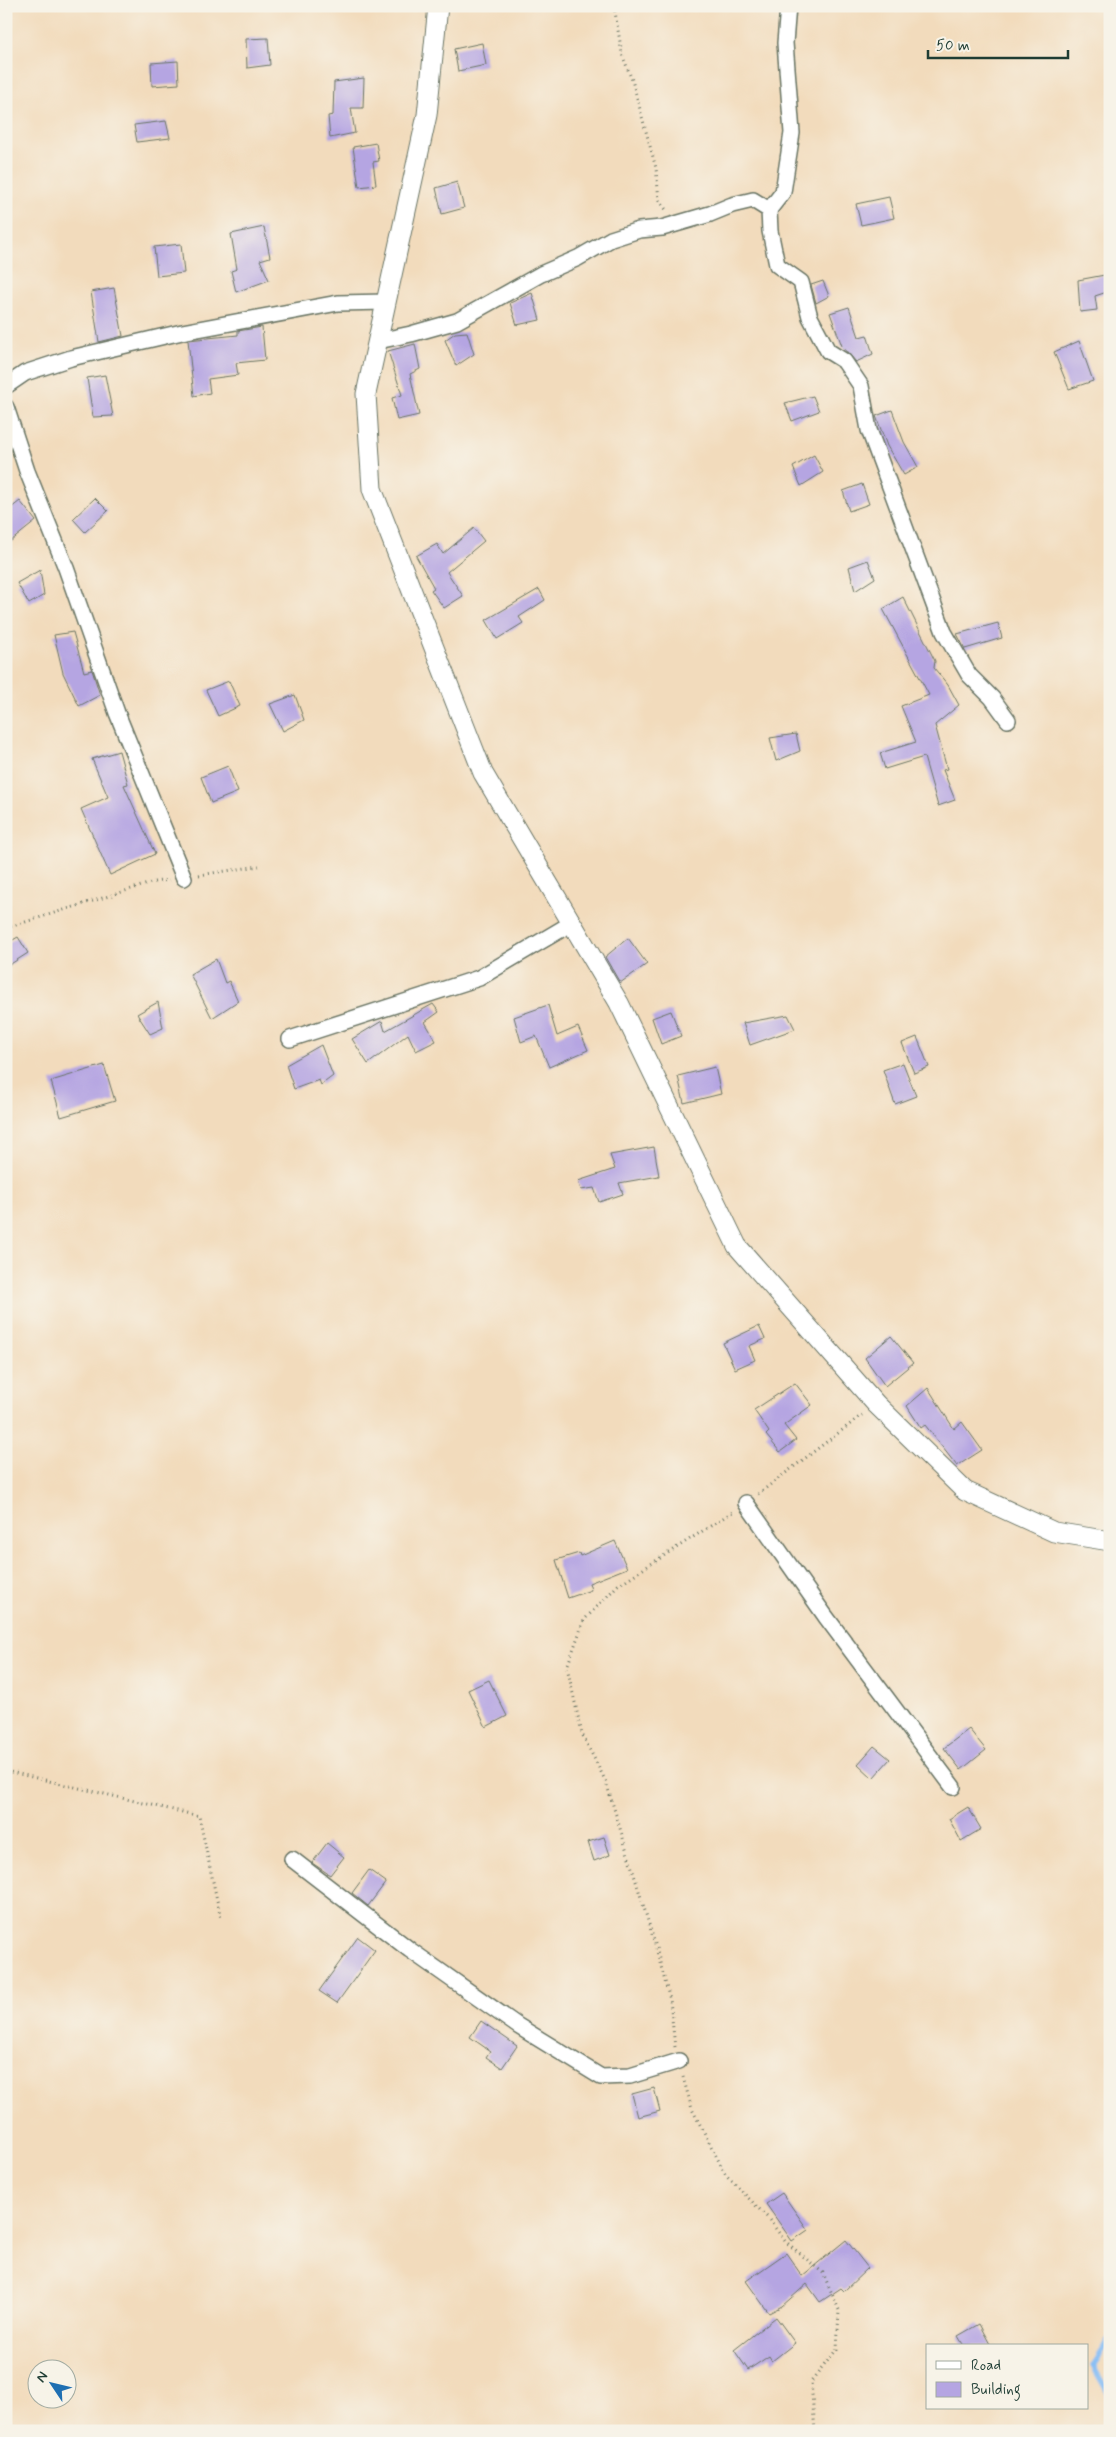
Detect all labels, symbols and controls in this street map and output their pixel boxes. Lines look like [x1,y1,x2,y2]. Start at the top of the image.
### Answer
scale bar [928,28,1068,60]
text: 50 m [936,36,970,56]
legend [926,2344,1088,2410]
text: Road [971,2356,1001,2376]
north arrow [28,2360,78,2410]
text: N [32,2368,52,2386]
text: Building [971,2380,1021,2401]

